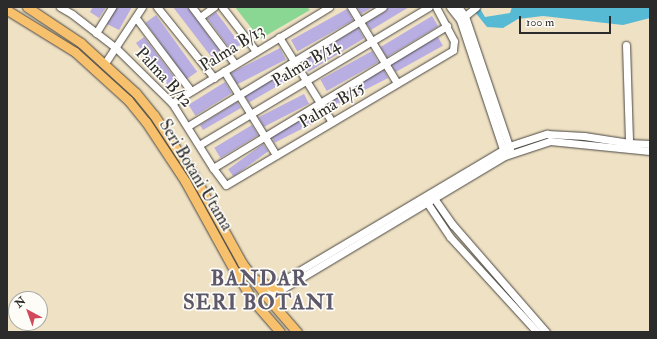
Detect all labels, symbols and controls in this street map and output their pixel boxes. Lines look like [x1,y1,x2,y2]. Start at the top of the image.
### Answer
scale bar [521,8,613,34]
text: 100 m [526,15,554,30]
street label: Palma B/13 [196,20,268,76]
street label: Palma B/14 [268,35,344,91]
street label: Palma B/12 [131,43,197,111]
street label: Palma B/15 [295,77,369,133]
street label: Seri Botani Utama [155,116,237,234]
district label: BANDAR SERI BOTANI [183,266,335,316]
north arrow [8,291,48,331]
text: N [12,294,28,310]

